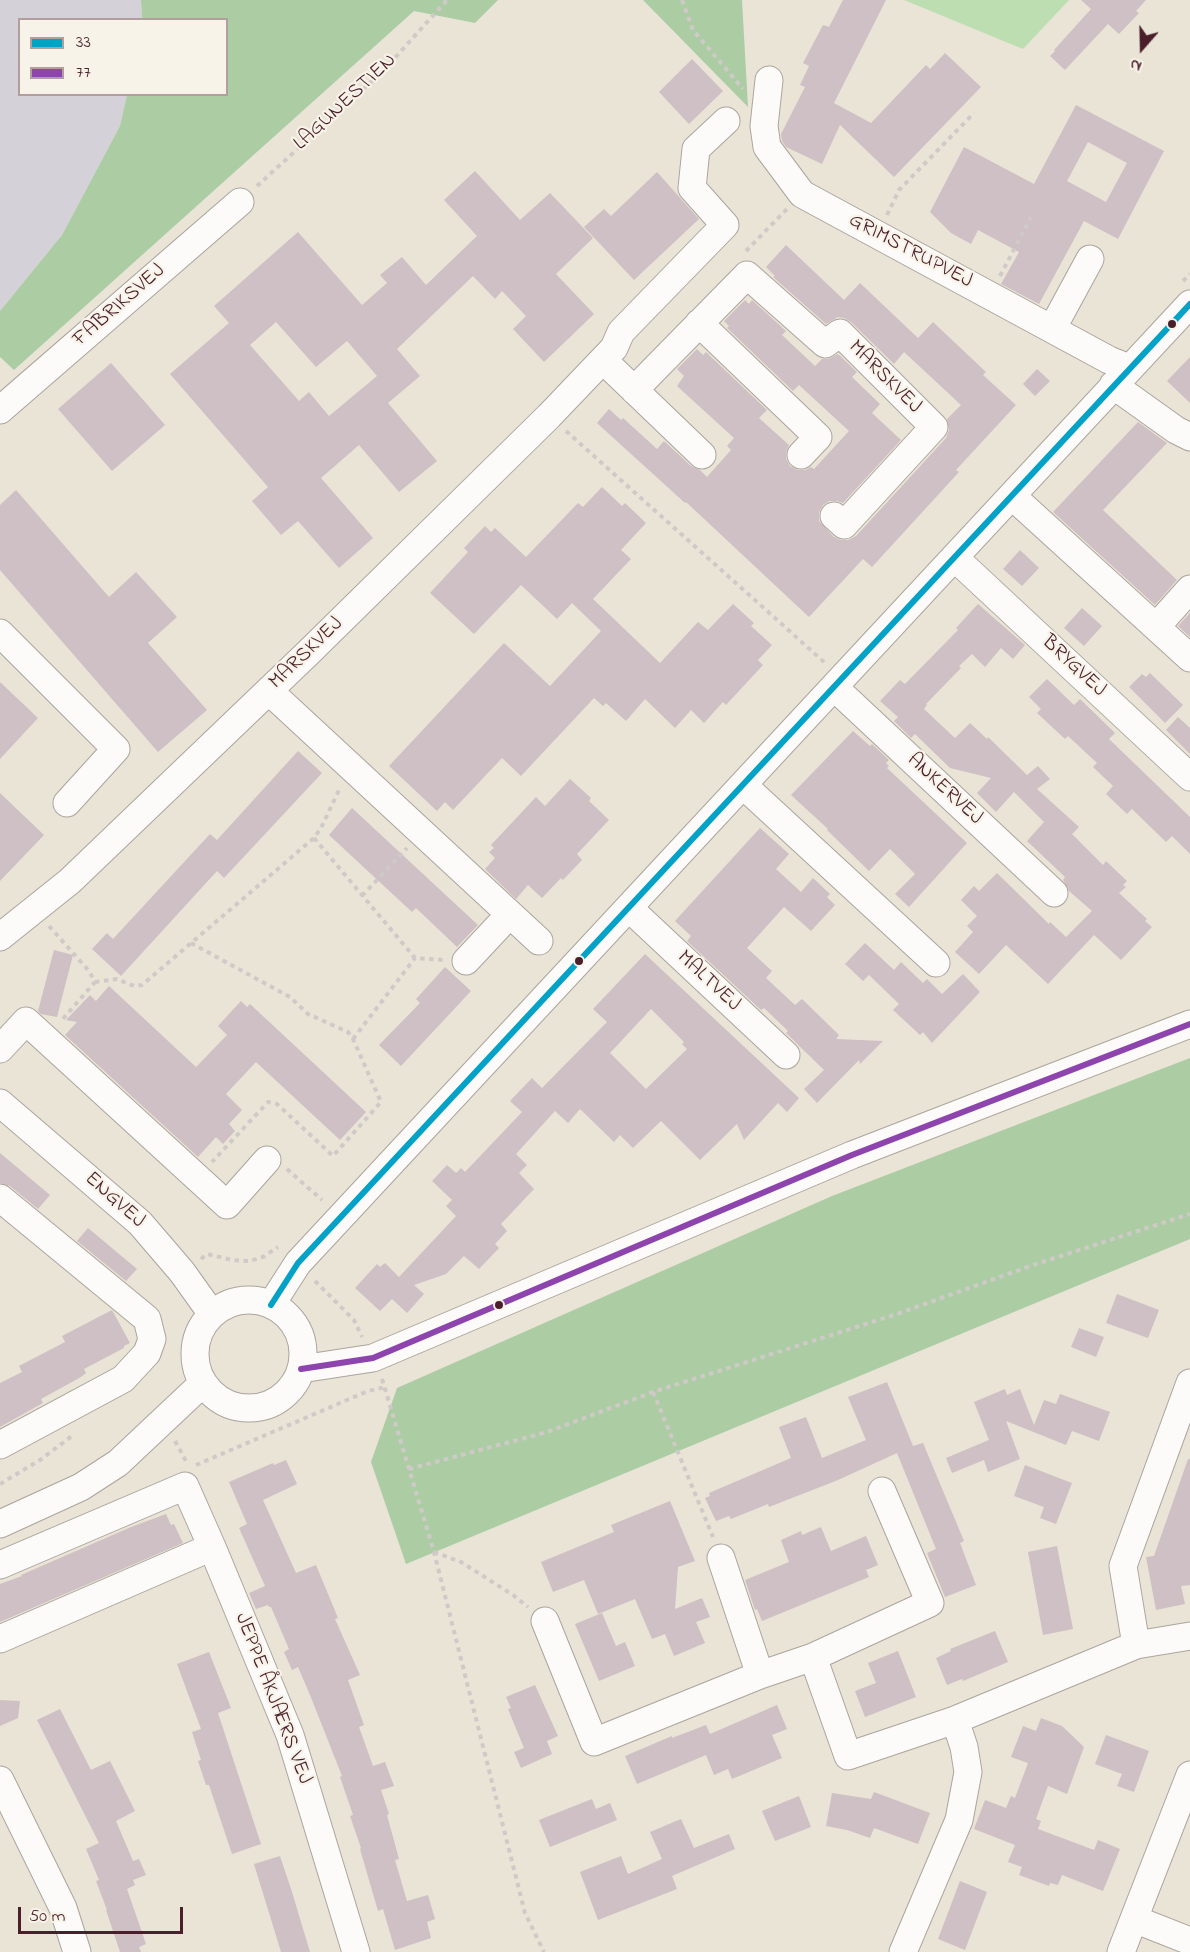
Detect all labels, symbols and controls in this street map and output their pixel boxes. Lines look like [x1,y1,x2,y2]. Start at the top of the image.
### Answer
legend [18,18,228,96]
north arrow [1112,18,1172,78]
text: 33 [76,30,91,56]
street label: LAGUNESTIEN [289,49,403,157]
text: N [1127,52,1145,78]
text: 77 [76,60,91,86]
street label: GRIMSTRUPVEJ [844,209,976,295]
street label: FABRIKSVEJ [69,259,171,353]
unlabelled marker [1166,318,1178,330]
street label: MARSKVEJ [842,336,926,420]
street label: MARSKVEJ [265,612,349,696]
street label: BRYGVEJ [1035,631,1111,703]
street label: ANKERVEJ [901,749,987,831]
street label: MALTVEJ [671,946,745,1018]
unlabelled marker [573,955,585,967]
street label: ENGVEJ [78,1167,150,1235]
unlabelled marker [493,1299,505,1311]
street label: JEPPE ÅKJÆRS VEJ [228,1610,316,1788]
scale bar [21,1895,186,1933]
text: 50 m [29,1904,66,1930]

